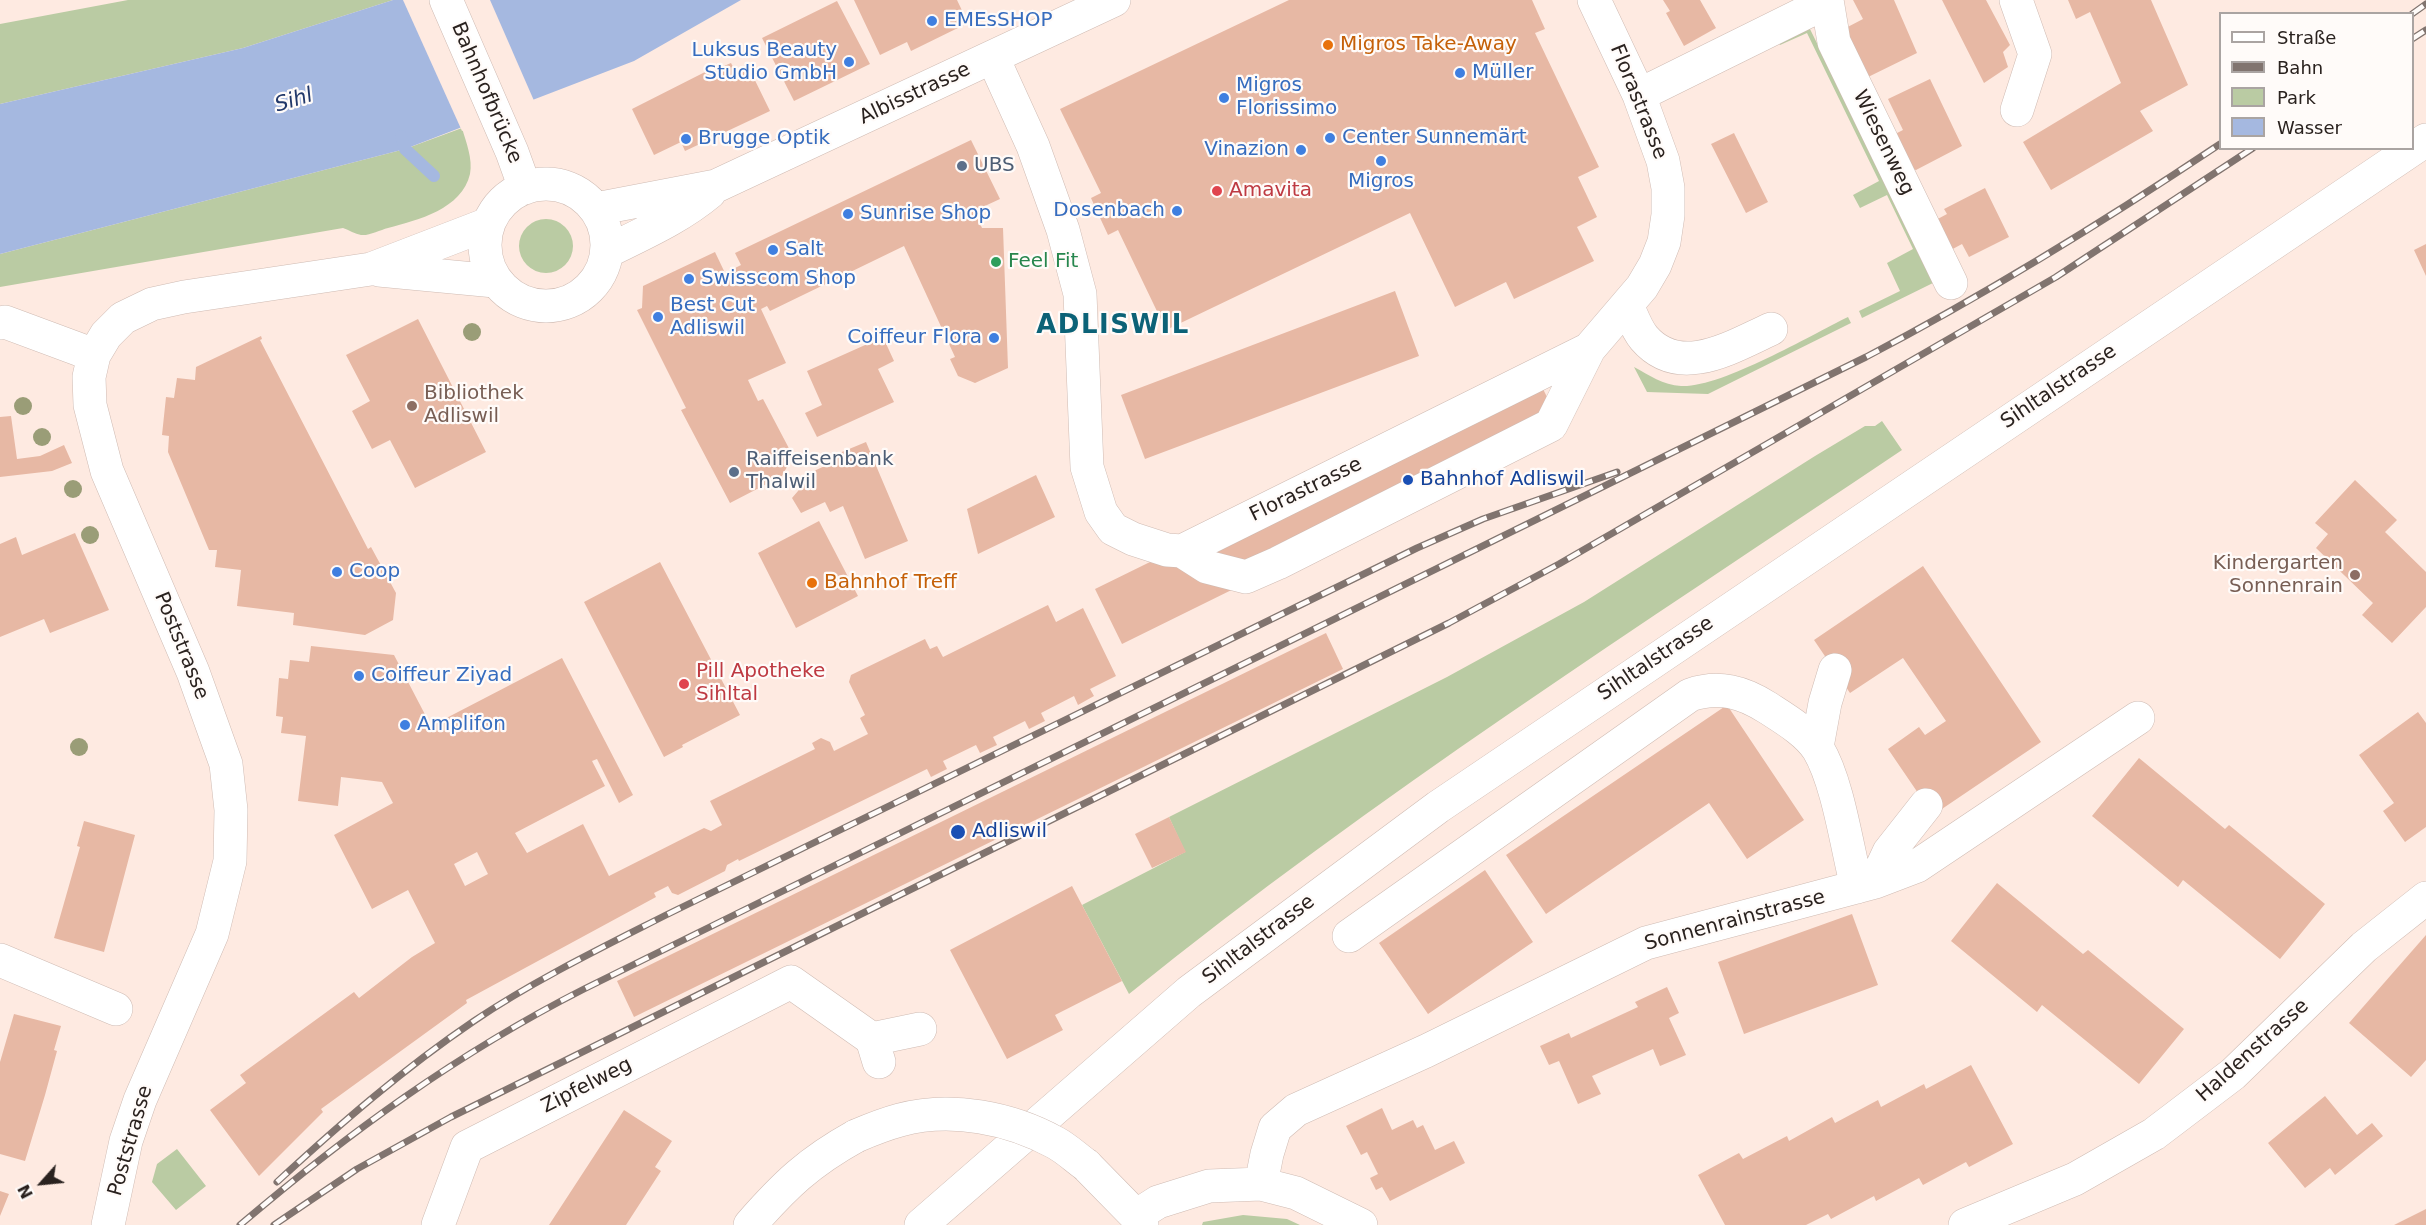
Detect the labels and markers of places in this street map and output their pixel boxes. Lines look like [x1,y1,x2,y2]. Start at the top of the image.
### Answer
place label: EMEsSHOP [944,9,1052,33]
marker: EMEsSHOP [925,14,939,28]
place label: Migros Take-Away [1340,33,1517,57]
marker: Migros Take-Away [1321,38,1335,52]
place label: Luksus Beauty Studio GmbH [691,39,837,86]
marker: Luksus Beauty Studio GmbH [842,55,856,69]
place label: Müller [1472,61,1534,85]
marker: Müller [1453,66,1467,80]
place label: Migros Florissimo [1236,74,1337,121]
marker: Migros Florissimo [1217,91,1231,105]
place label: Center Sunnemärt [1342,126,1527,150]
place label: Brugge Optik [698,127,830,151]
marker: Center Sunnemärt [1323,131,1337,145]
marker: Brugge Optik [679,132,693,146]
place label: Vinazion [1204,138,1289,162]
marker: Vinazion [1294,143,1308,157]
place label: UBS [974,154,1015,178]
marker: Migros [1374,154,1388,168]
marker: UBS [955,159,969,173]
place label: Migros [1348,170,1414,194]
place label: Amavita [1229,179,1312,203]
marker: Amavita [1210,184,1224,198]
place label: Dosenbach [1053,199,1165,223]
place label: Sunrise Shop [860,202,991,226]
marker: Dosenbach [1170,204,1184,218]
marker: Sunrise Shop [841,207,855,221]
place label: Salt [785,238,823,262]
marker: Salt [766,243,780,257]
place label: Feel Fit [1008,250,1078,274]
marker: Feel Fit [989,255,1003,269]
place label: Swisscom Shop [701,267,856,291]
marker: Swisscom Shop [682,272,696,286]
place label: Best Cut Adliswil [670,294,755,341]
marker: Best Cut Adliswil [651,310,665,324]
place label: Coiffeur Flora [847,326,982,350]
marker: Coiffeur Flora [987,331,1001,345]
place label: Bibliothek Adliswil [424,382,524,429]
marker: Bibliothek Adliswil [405,399,419,413]
place label: Raiffeisenbank Thalwil [746,448,894,495]
marker: Raiffeisenbank Thalwil [727,465,741,479]
place label: Bahnhof Adliswil [1420,468,1585,492]
marker: Bahnhof Adliswil [1401,473,1415,487]
place label: Kindergarten Sonnenrain [2213,552,2343,599]
place label: Coop [349,560,400,584]
marker: Coop [330,565,344,579]
marker: Kindergarten Sonnenrain [2348,568,2362,582]
place label: Bahnhof Treff [824,571,957,595]
marker: Bahnhof Treff [805,576,819,590]
place label: Pill Apotheke Sihltal [696,660,825,707]
place label: Coiffeur Ziyad [371,664,512,688]
marker: Coiffeur Ziyad [352,669,366,683]
marker: Pill Apotheke Sihltal [677,677,691,691]
place label: Amplifon [417,713,506,737]
marker: Amplifon [398,718,412,732]
place label: Adliswil [972,820,1047,844]
marker: Adliswil [949,823,967,841]

